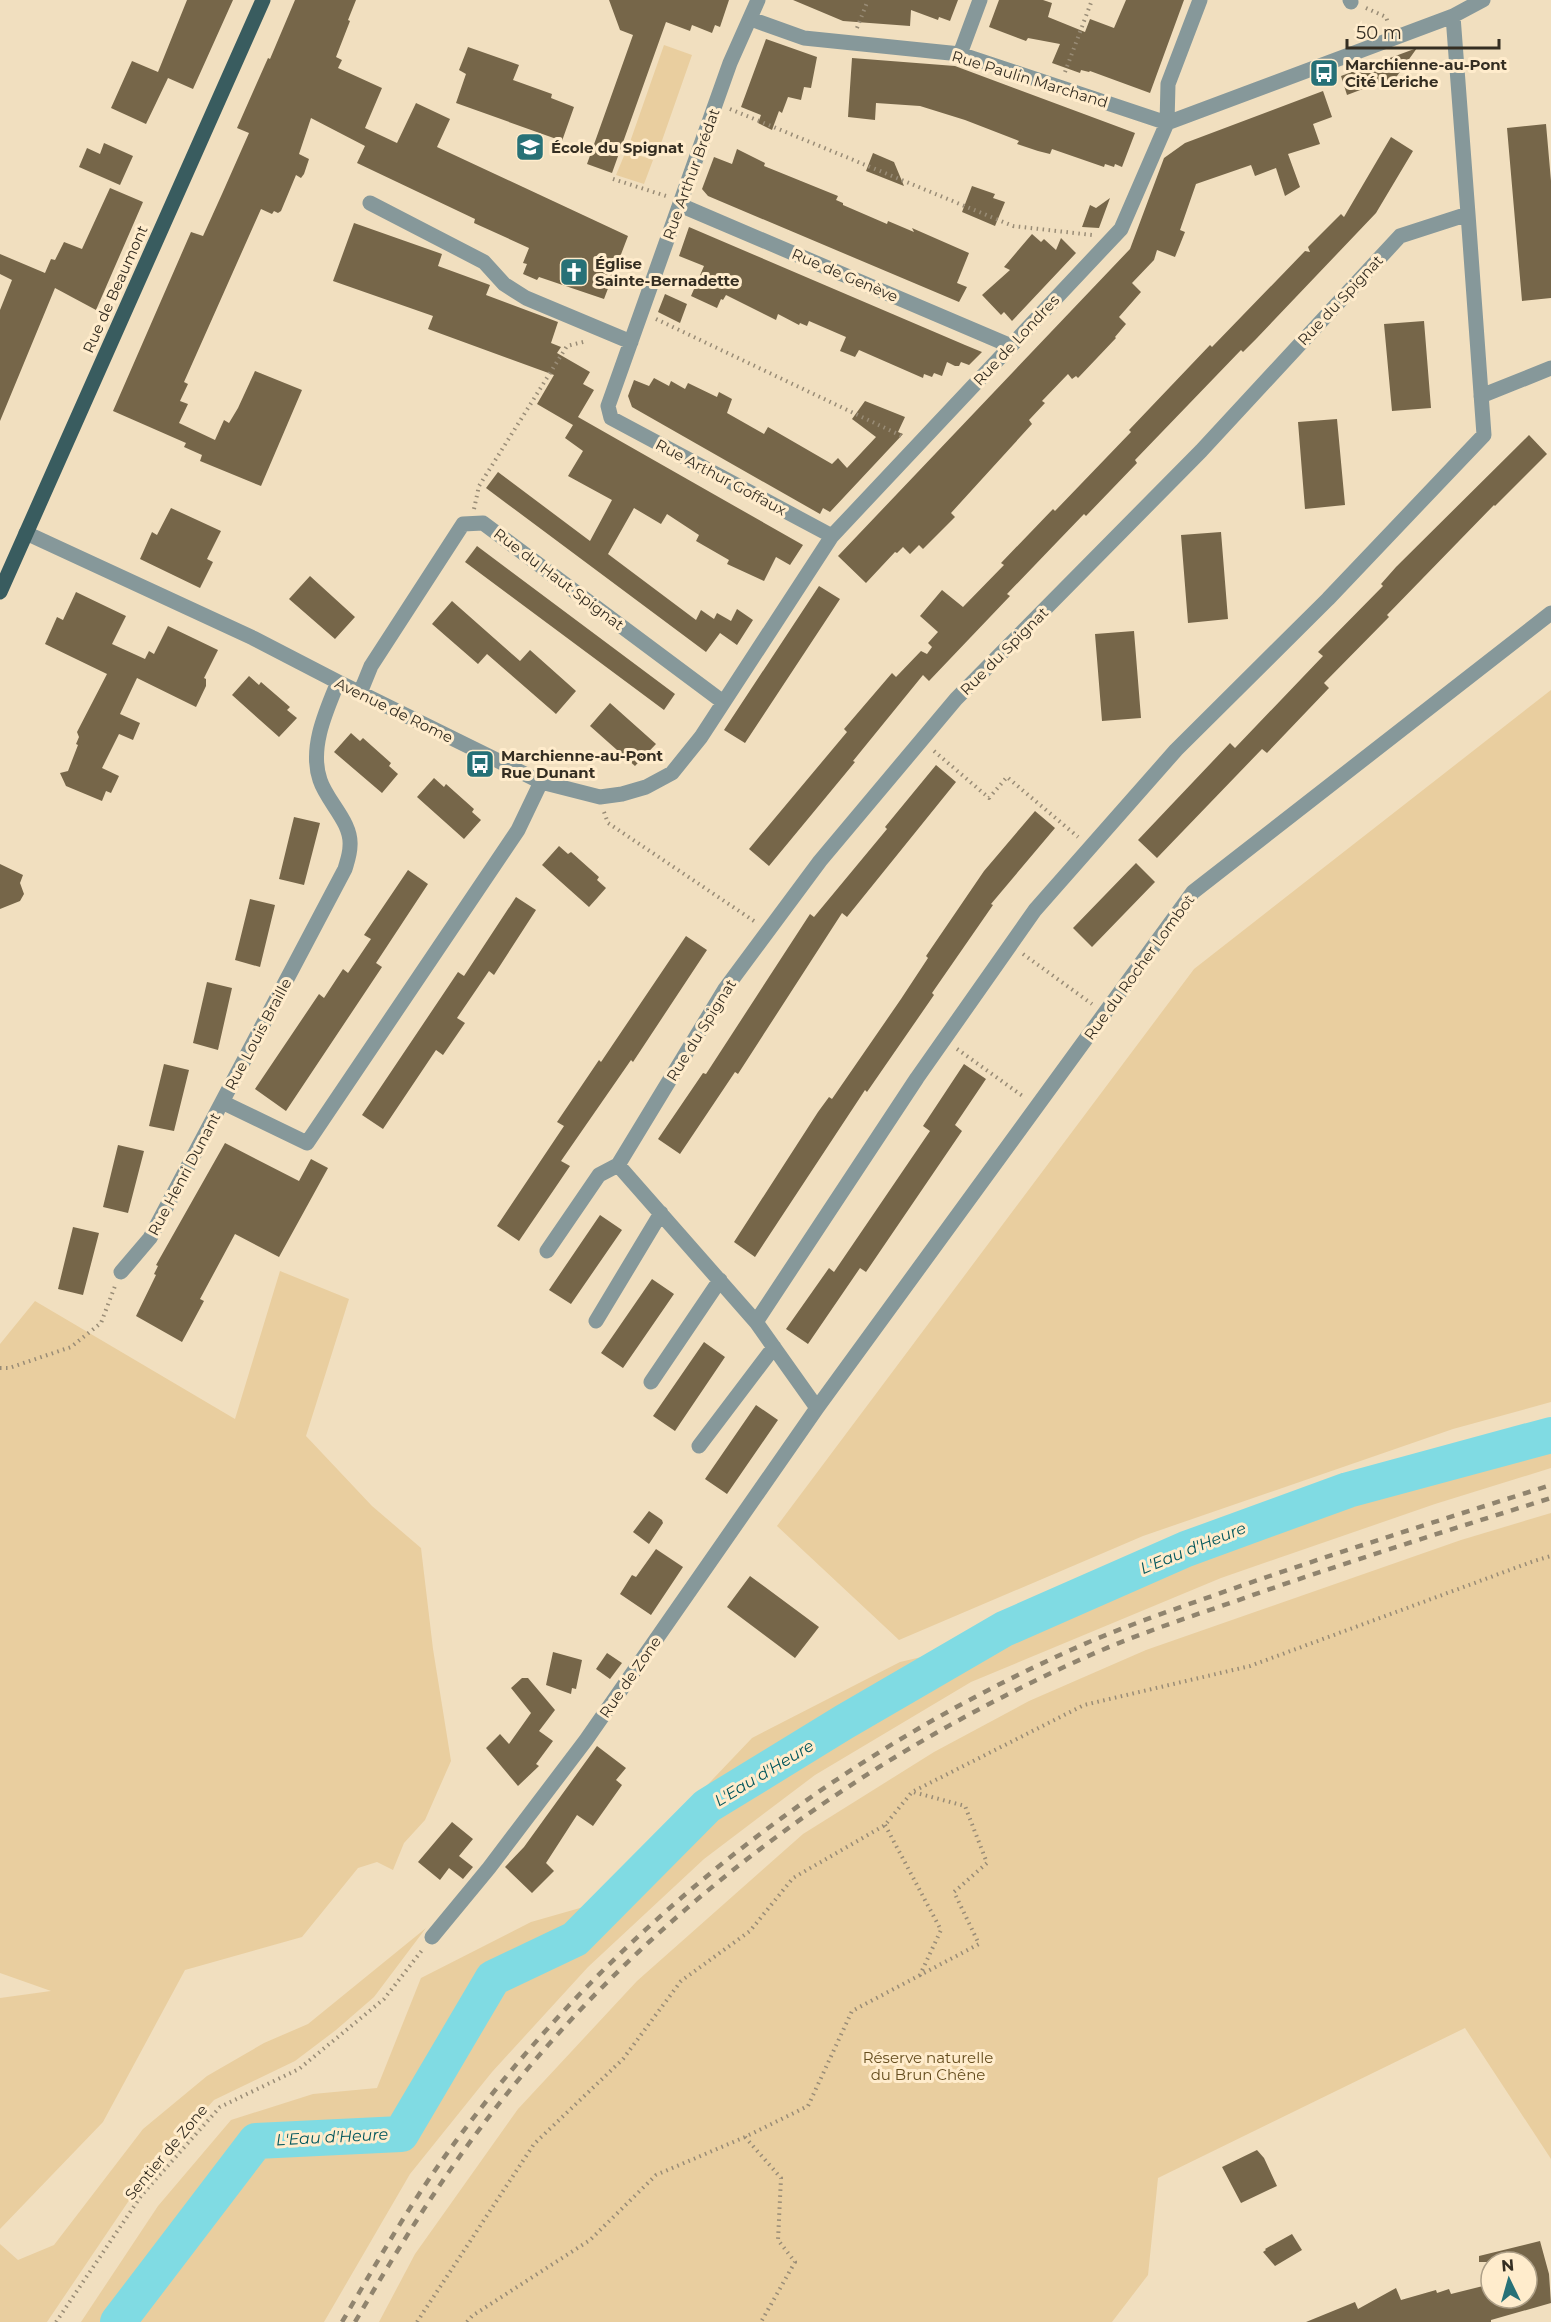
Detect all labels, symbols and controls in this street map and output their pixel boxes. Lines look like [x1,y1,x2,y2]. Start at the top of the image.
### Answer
scale bar [1347,12,1498,50]
text: 50 m [1356,22,1402,44]
street label: Rue Paulin Marchand [950,46,1110,112]
place label: Marchienne-au-Pont Cité Leriche [1345,55,1508,91]
bus stop icon: Marchienne-au-Pont Cité Leriche [1308,57,1340,89]
street label: Rue Arthur Brédat [658,106,724,242]
school or university icon: École du Spignat [514,131,546,163]
place label: École du Spignat [551,138,684,157]
street label: Rue de Beaumont [78,222,152,356]
street label: Rue de Genève [789,244,901,306]
street label: Rue du Spignat [1293,251,1387,349]
place label: Église Sainte-Bernadette [595,254,739,290]
church icon: Église Sainte-Bernadette [558,256,590,288]
street label: Rue de Londres [969,290,1063,390]
street label: Rue Arthur Goffaux [652,435,790,519]
street label: Rue du Haut Spignat [490,524,628,634]
street label: Rue du Spignat [956,603,1052,699]
street label: Avenue de Rome [332,673,456,747]
place label: Marchienne-au-Pont Rue Dunant [501,746,664,782]
bus stop icon: Marchienne-au-Pont Rue Dunant [464,748,496,780]
street label: Rue du Rocher Lombot [1080,890,1198,1044]
street label: Rue Louis Braille [220,975,296,1093]
street label: Rue du Spignat [662,975,740,1085]
street label: Rue Henri Dunant [143,1109,225,1239]
water label: L'Eau d'Heure [1137,1518,1249,1578]
street label: Rue de Zone [595,1633,665,1721]
water label: L'Eau d'Heure [711,1736,817,1810]
park label: Réserve naturelle du Brun Chêne [863,2048,993,2084]
street label: Sentier de Zone [121,2100,211,2204]
water label: L'Eau d'Heure [275,2125,389,2149]
north arrow [1479,2250,1539,2310]
text: N [1500,2256,1515,2276]

